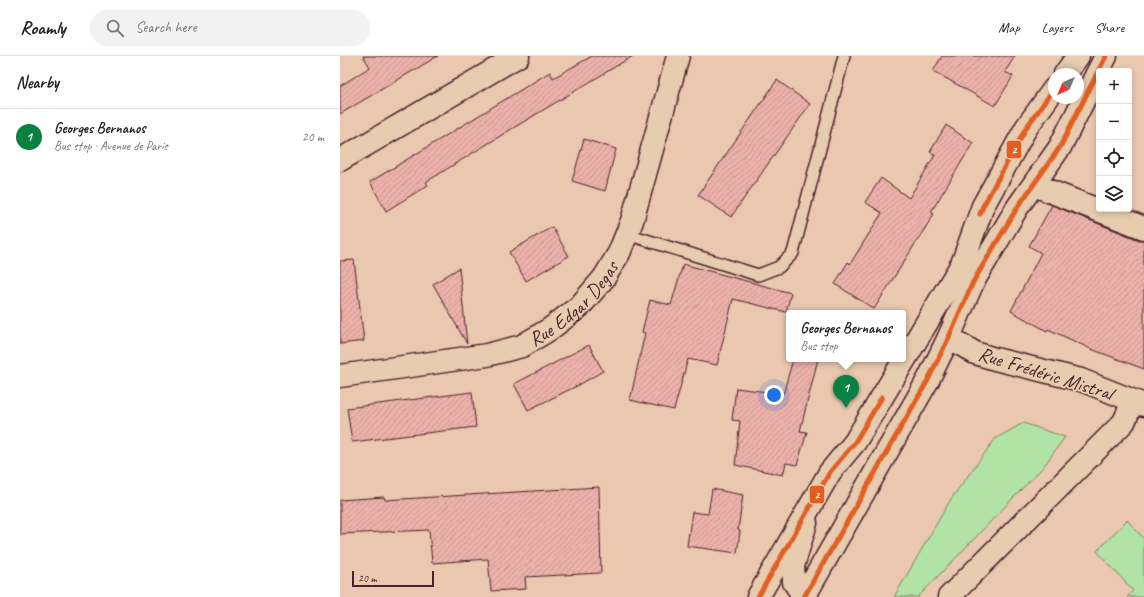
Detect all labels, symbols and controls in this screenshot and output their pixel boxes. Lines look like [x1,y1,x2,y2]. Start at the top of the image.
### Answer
search box [90,10,370,46]
text: Roamly [20,16,66,40]
icon: search [104,17,126,39]
text: Search here [136,18,197,37]
text: Map [998,19,1020,36]
text: Layers [1042,19,1073,36]
text: Share [1095,19,1124,36]
north arrow [1048,68,1084,104]
map controls [1096,68,1132,212]
button: + [1096,68,1132,104]
text: Nearby [16,72,59,93]
button: − [1096,104,1132,140]
text: Georges Bernanos [54,119,145,138]
text: 1 [26,129,32,145]
text: 20 m [302,129,324,145]
text: Bus stop · Avenue de Paris [54,138,168,154]
line badge: 2 [1006,140,1022,159]
button: locate [1096,140,1132,176]
text: 2 [1012,143,1018,157]
button: layers [1096,176,1132,212]
street label: Rue Edgar Degas [524,255,625,352]
popup [786,310,906,362]
text: Georges Bernanos [800,319,892,338]
text: Bus stop [800,338,838,354]
street label: Rue Frédéric Mistral [976,341,1120,407]
pin: 1 [833,375,859,408]
your location [764,385,784,405]
line badge: 2 [809,485,825,504]
text: 2 [815,488,821,502]
scale bar [352,569,434,588]
text: 20 m [358,571,377,585]

